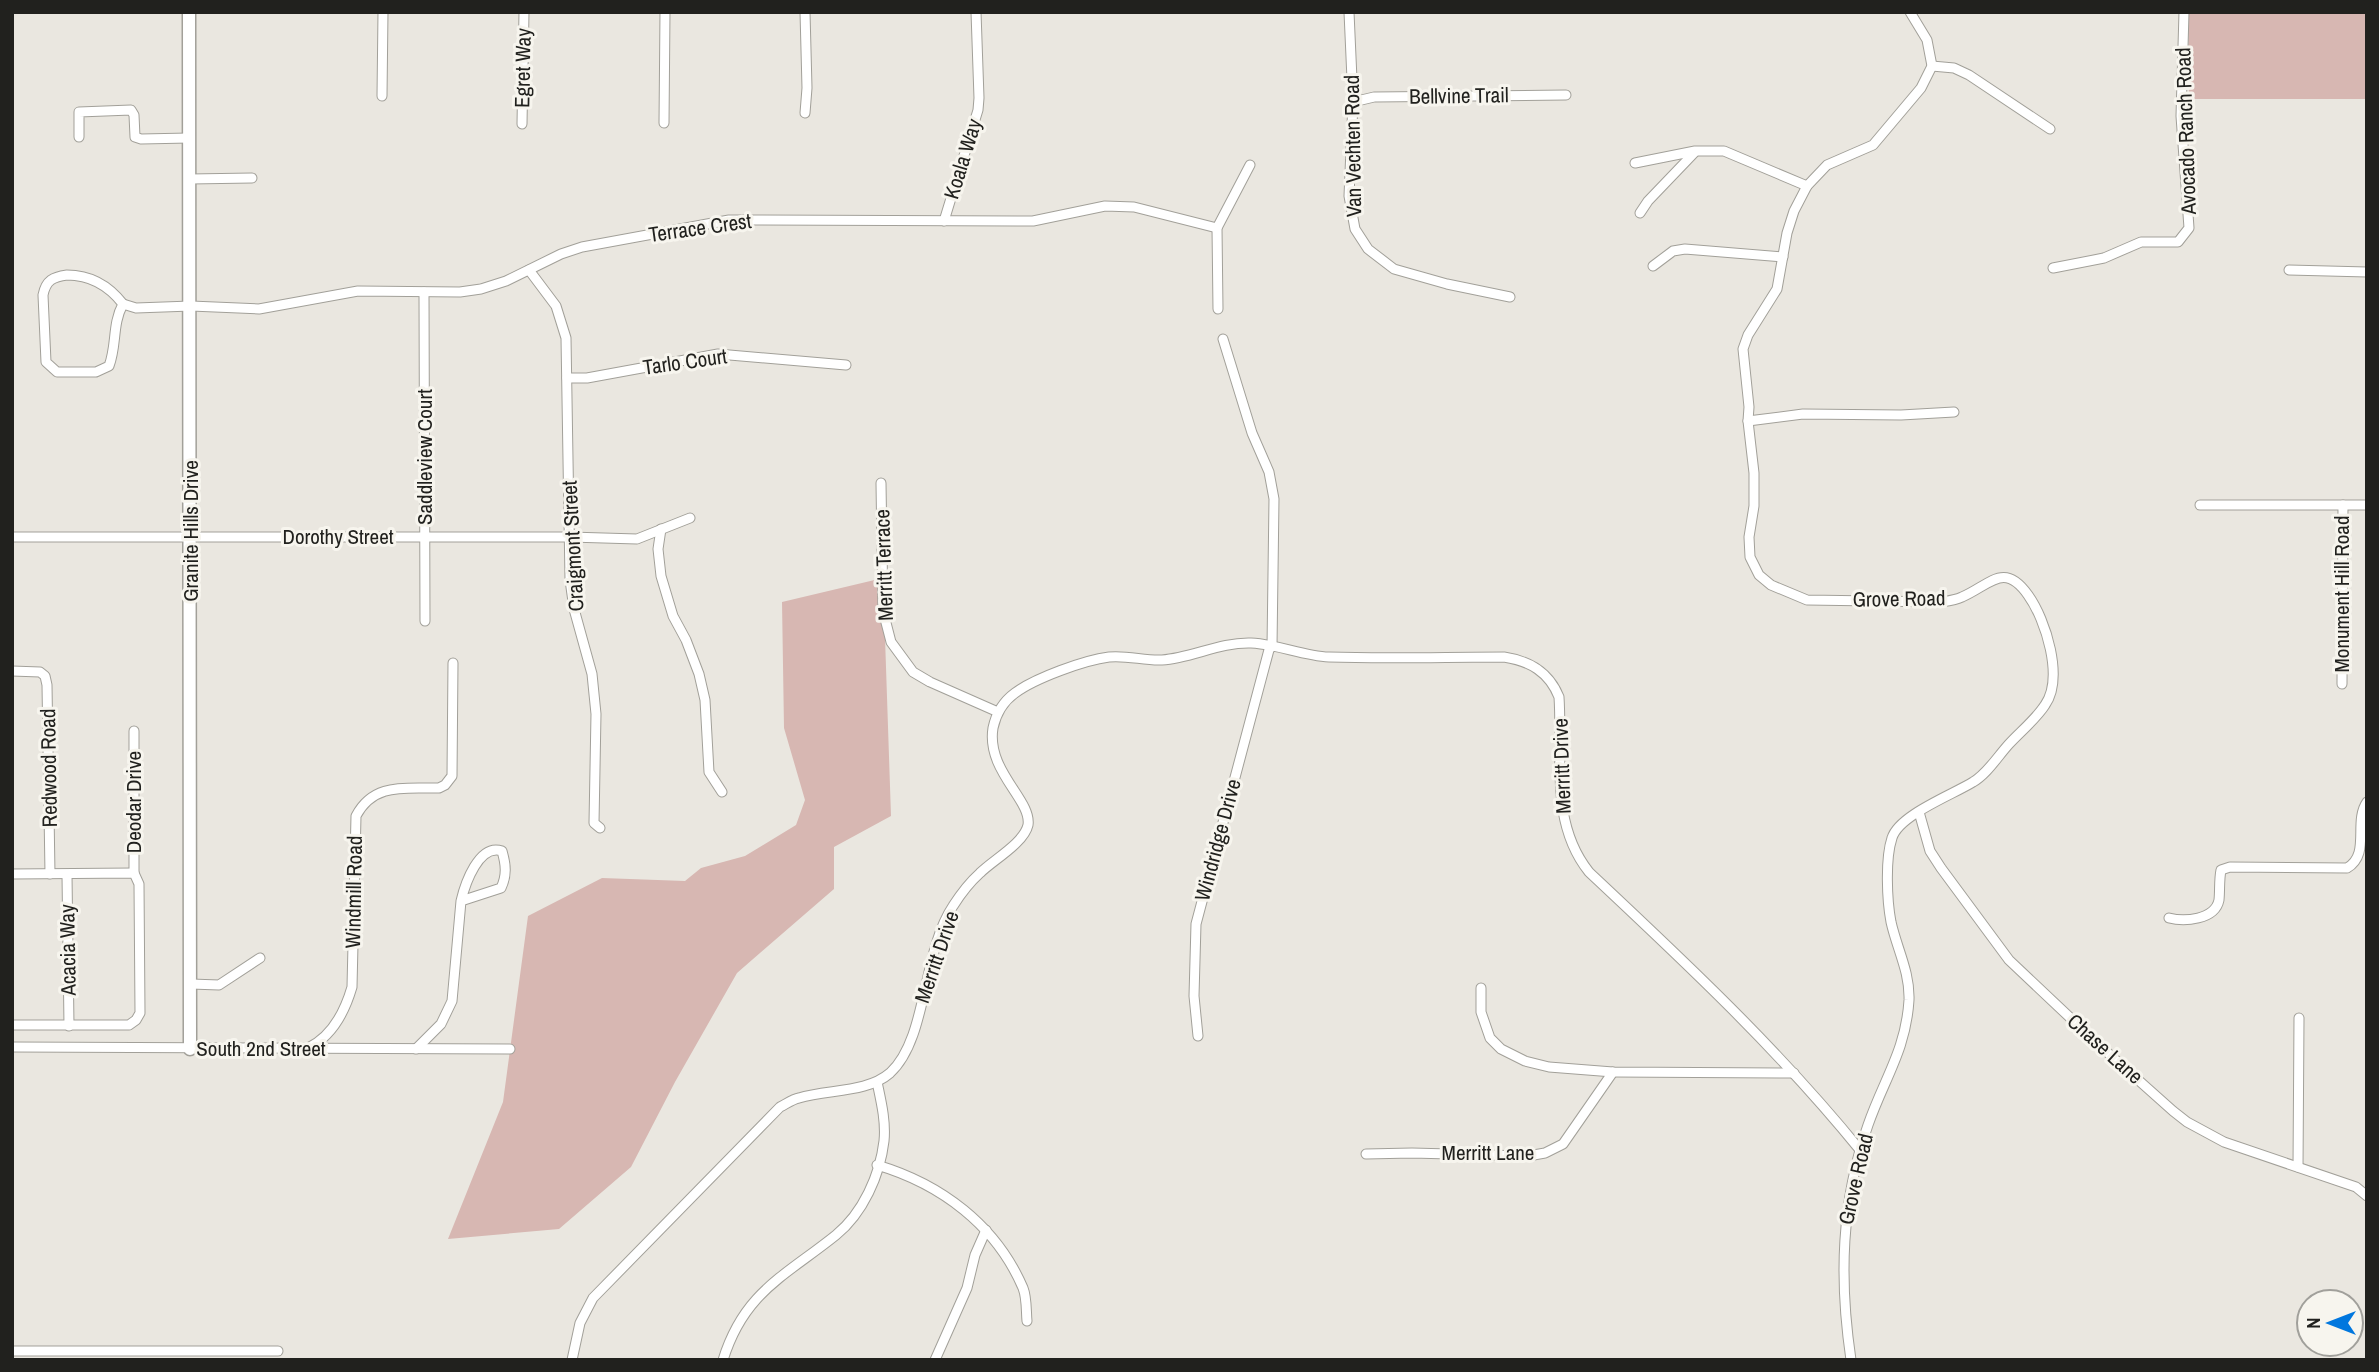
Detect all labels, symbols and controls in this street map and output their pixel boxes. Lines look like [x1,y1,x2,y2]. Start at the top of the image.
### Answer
street label: Egret Way [507,27,538,108]
street label: Avocado Ranch Road [2168,47,2203,216]
street label: Van Vechten Road [1337,75,1368,217]
street label: Bellvine Trail [1409,80,1509,111]
street label: Koala Way [937,115,989,203]
street label: Terrace Crest [647,206,753,249]
street label: Tarlo Court [641,341,729,382]
street label: Saddleview Court [410,389,439,525]
street label: Granite Hills Drive [176,460,205,602]
street label: Craigmont Street [555,480,590,612]
street label: Merritt Terrace [867,509,900,621]
street label: Monument Hill Road [2327,516,2356,672]
street label: Dorothy Street [282,522,394,551]
street label: Grove Road [1852,583,1946,614]
street label: Redwood Road [33,708,64,828]
street label: Merritt Drive [1545,718,1578,814]
street label: Deodar Drive [119,751,148,853]
street label: Windridge Drive [1187,776,1248,904]
street label: Windmill Road [338,835,369,949]
street label: Acacia Way [52,904,83,997]
street label: Merritt Drive [907,907,966,1007]
street label: Chase Lane [2061,1007,2150,1090]
street label: South 2nd Street [196,1034,326,1063]
street label: Grove Road [1831,1130,1880,1227]
street label: Merritt Lane [1442,1138,1534,1167]
north arrow [2295,1288,2365,1358]
text: N [2300,1317,2326,1329]

